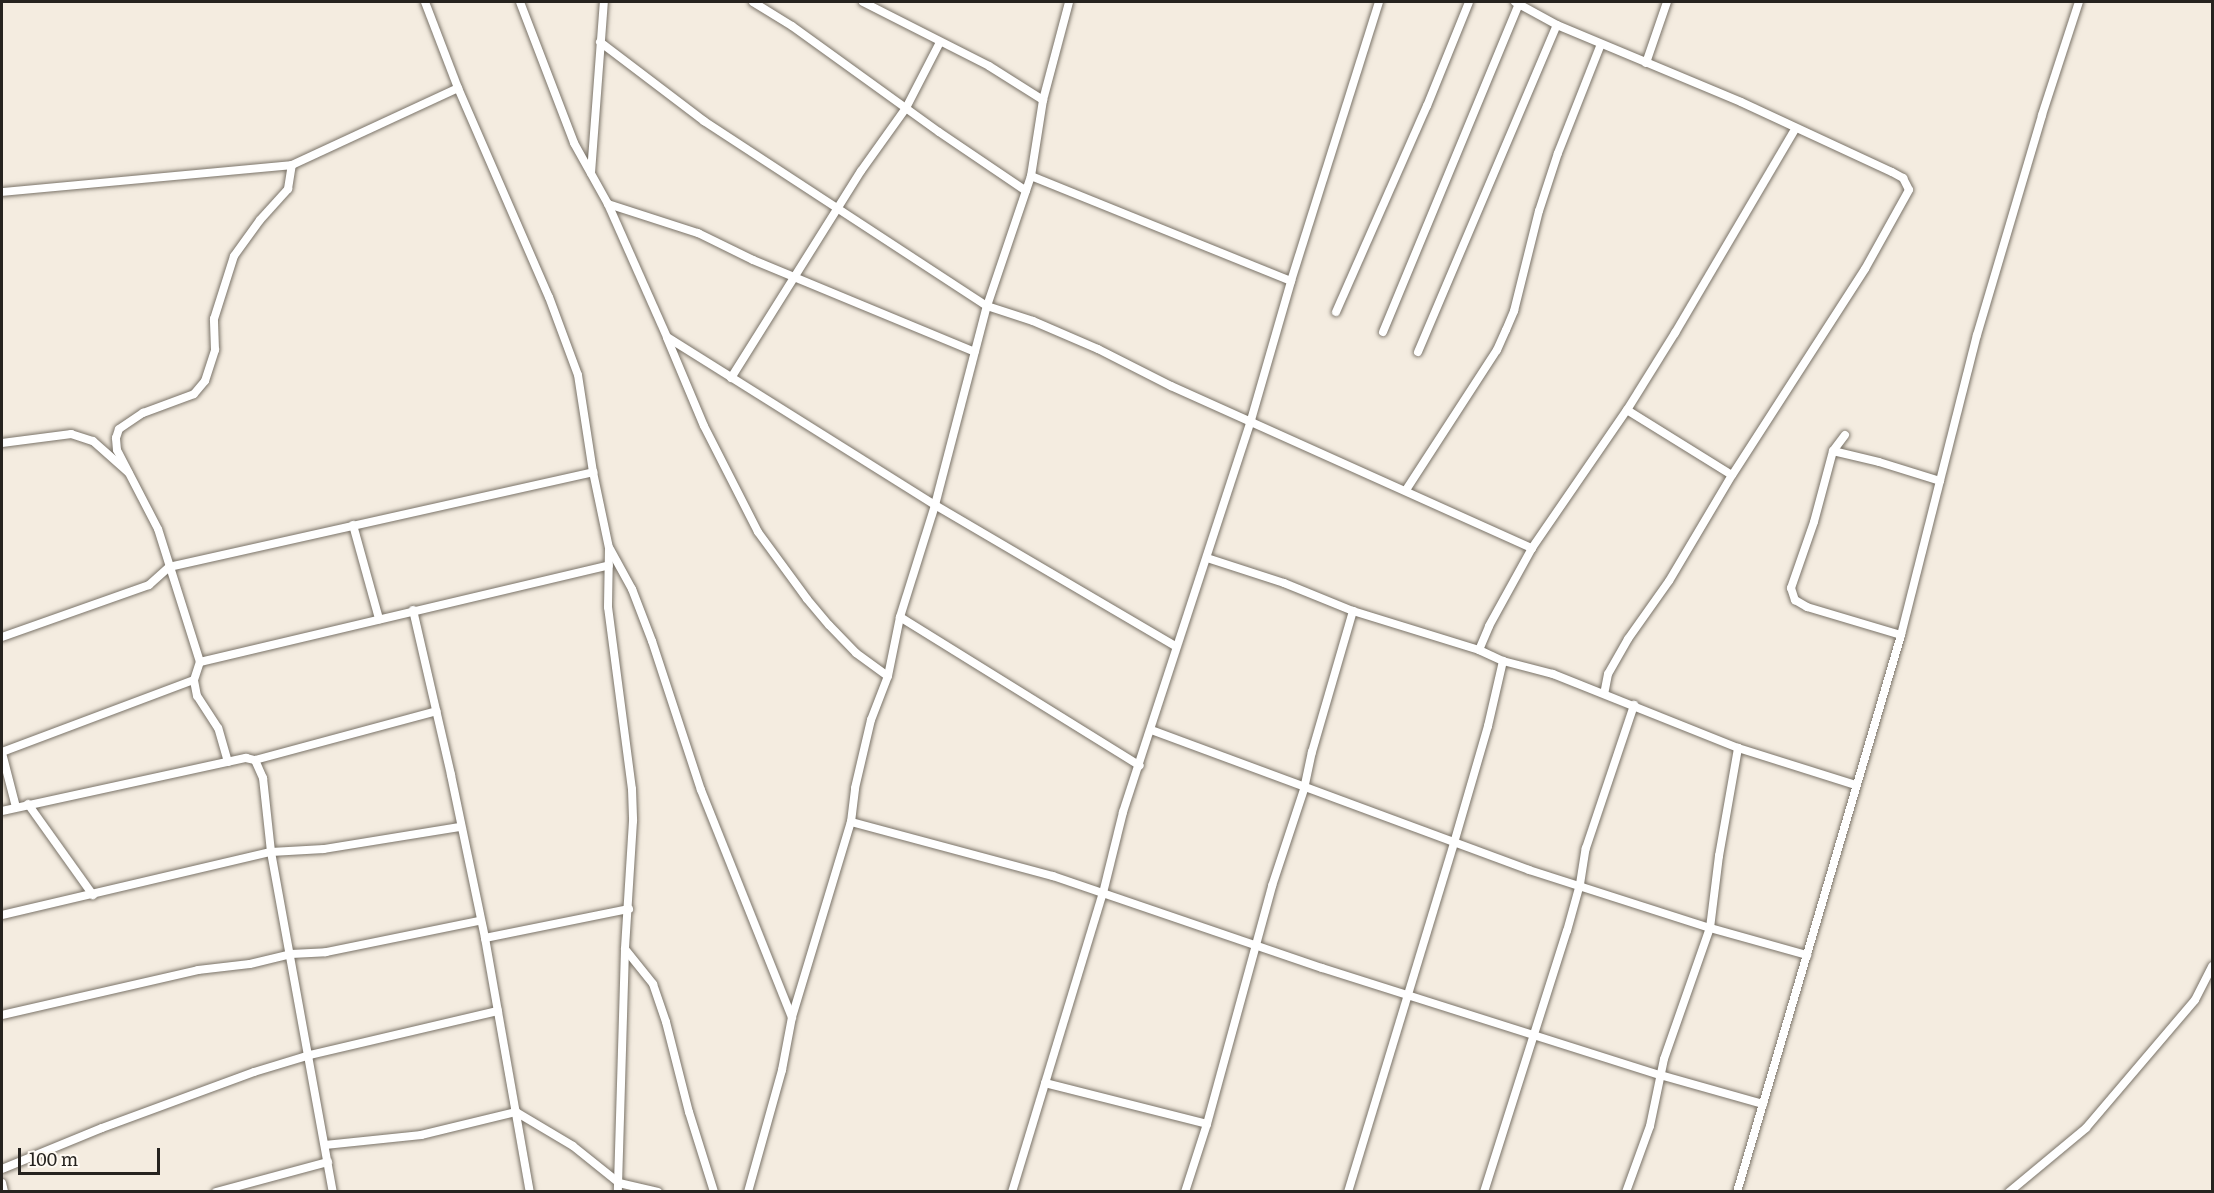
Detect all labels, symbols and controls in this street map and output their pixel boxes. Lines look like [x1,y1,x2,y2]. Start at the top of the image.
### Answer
scale bar [21,1136,164,1174]
text: 100 m [29,1145,78,1172]

